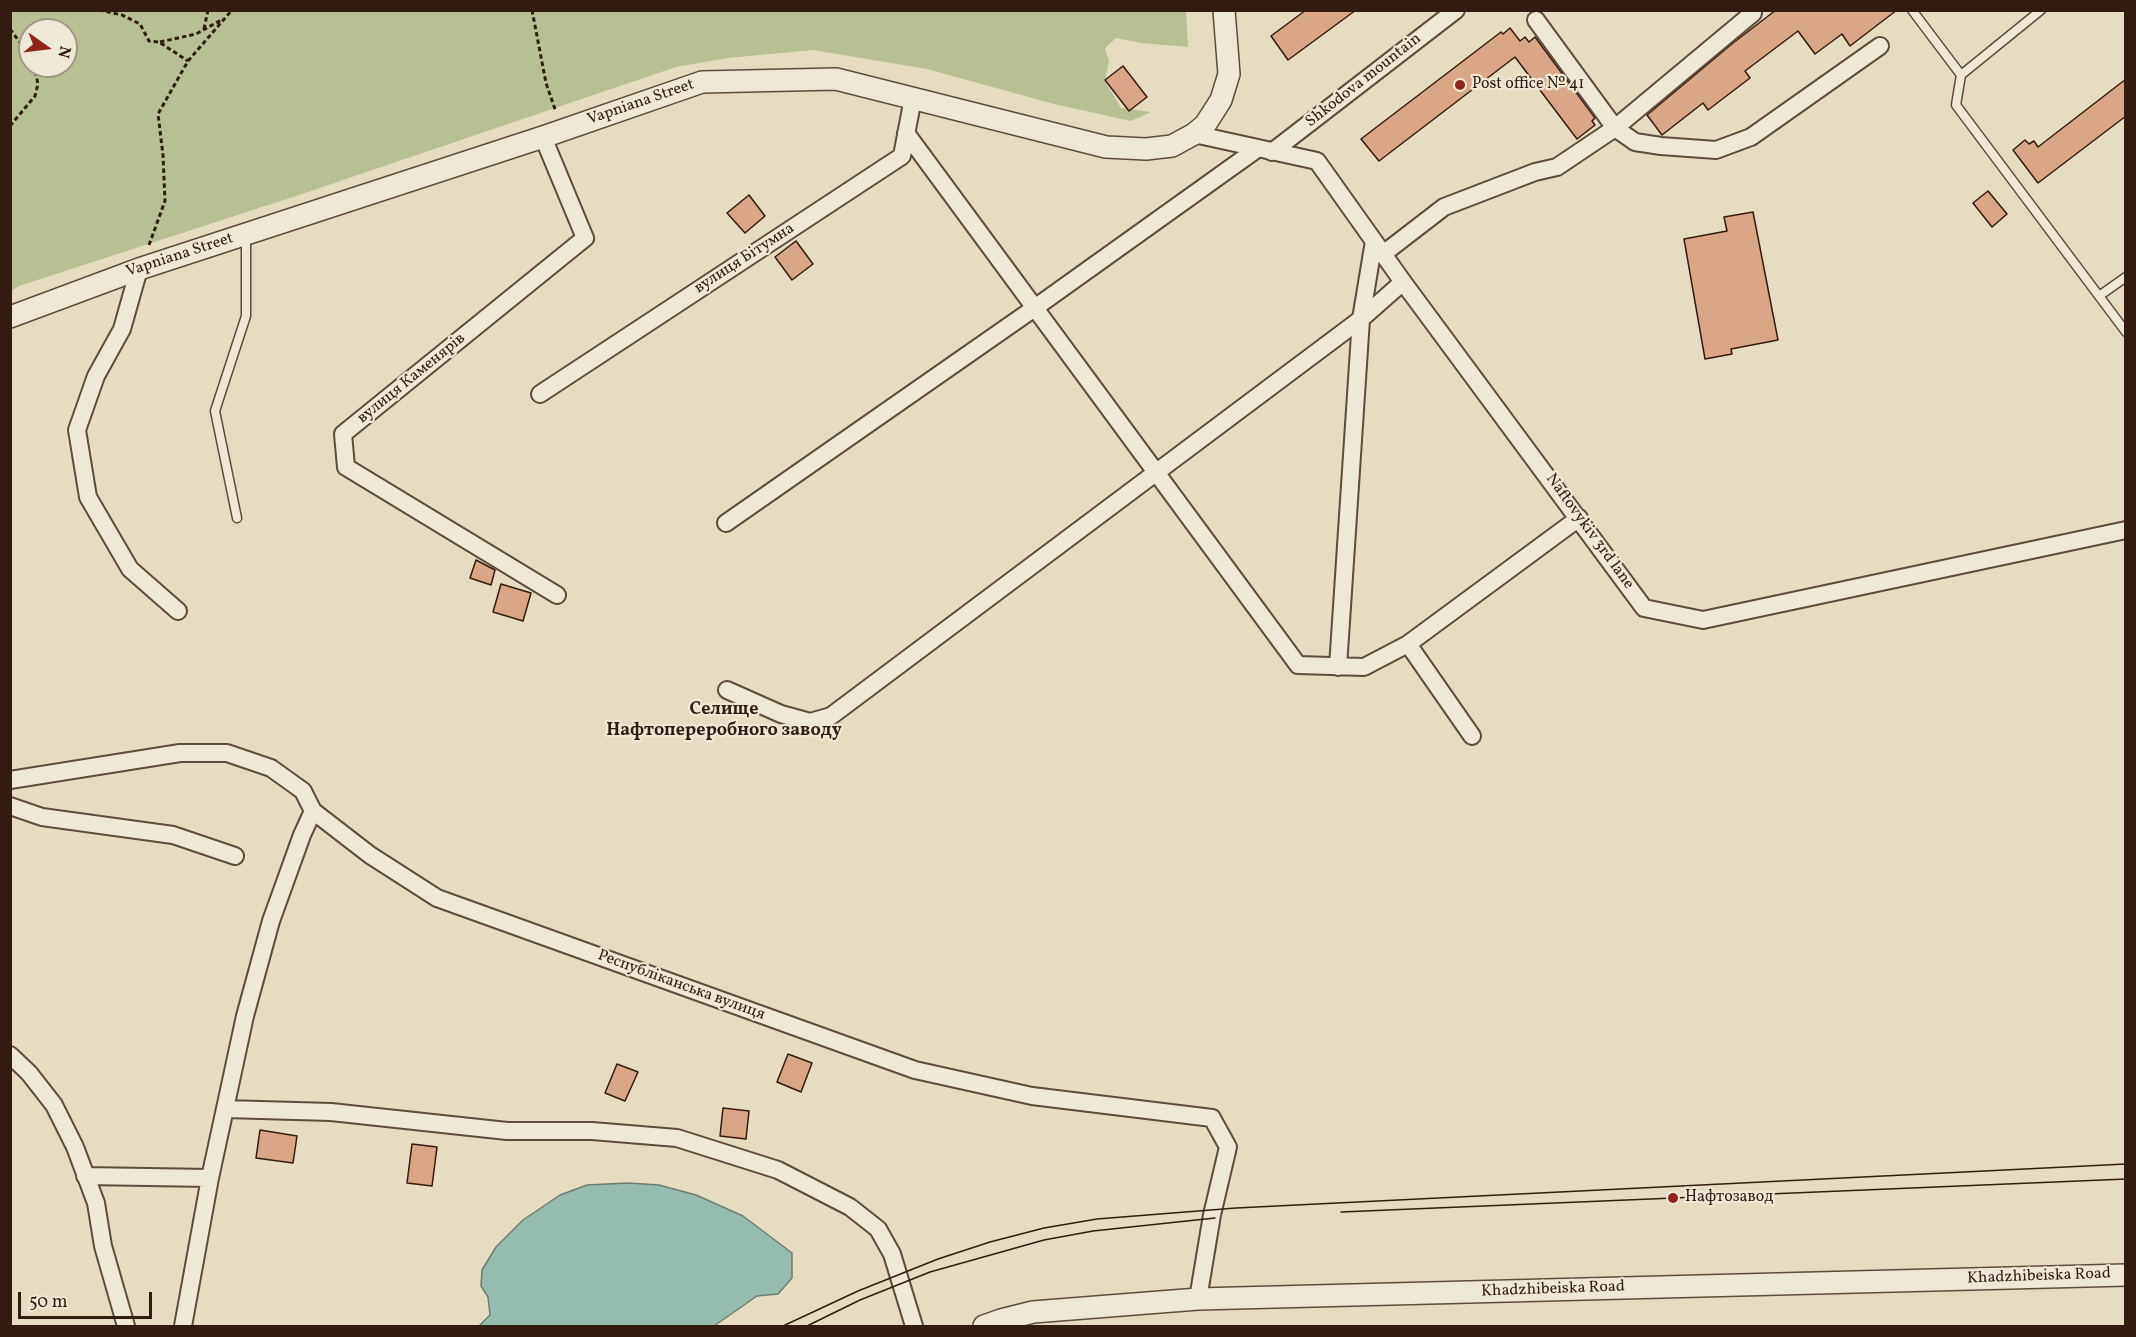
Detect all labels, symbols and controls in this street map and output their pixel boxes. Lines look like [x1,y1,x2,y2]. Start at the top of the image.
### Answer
north arrow [18,18,78,78]
street label: Shkodova mountain [1302,30,1426,132]
text: N [51,44,76,60]
place label: Post office № 41 [1472,75,1584,95]
street label: Vapniana Street [585,76,697,130]
marker: Post office № 41 [1453,78,1467,92]
street label: вулиця Бітумна [691,220,799,298]
street label: Vapniana Street [124,230,236,282]
street label: вулиця Каменярів [354,330,470,428]
street label: Naftovykiv 3rd lane [1541,470,1637,594]
district label: Селище Нафтопереробного заводу [606,700,842,742]
street label: Республіканська вулиця [595,947,767,1025]
place label: Нафтозавод [1685,1188,1773,1208]
marker: Нафтозавод [1666,1191,1680,1205]
street label: Khadzhibeiska Road [1967,1265,2111,1289]
street label: Khadzhibeiska Road [1481,1278,1625,1302]
scale bar [21,1280,154,1318]
text: 50 m [29,1290,68,1315]

